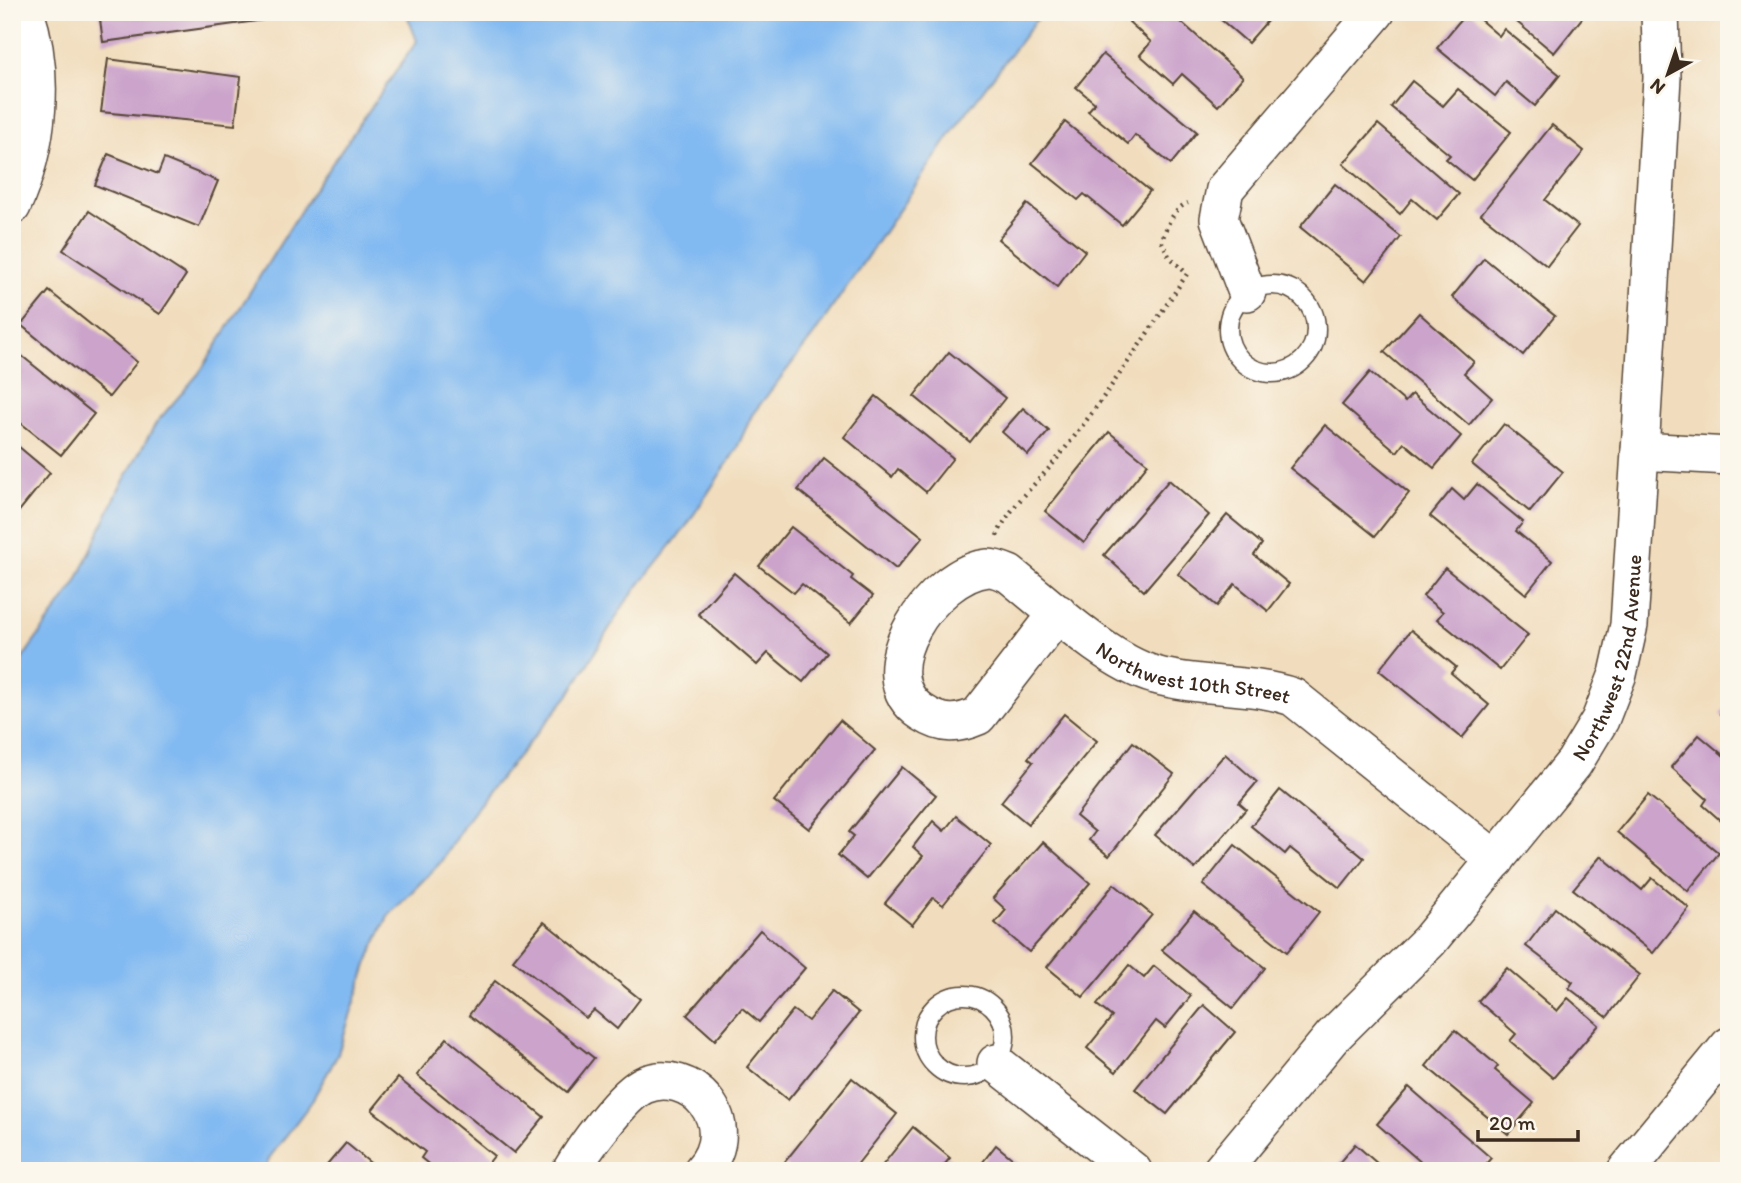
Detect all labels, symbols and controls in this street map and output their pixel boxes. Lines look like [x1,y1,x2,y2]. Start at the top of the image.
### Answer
north arrow [1632,38,1702,108]
text: N [1645,74,1670,100]
street label: Northwest 22nd Avenue [1566,554,1646,765]
street label: Northwest 10th Street [1092,636,1294,708]
scale bar [1478,1099,1578,1143]
text: 20 m [1489,1110,1536,1135]

